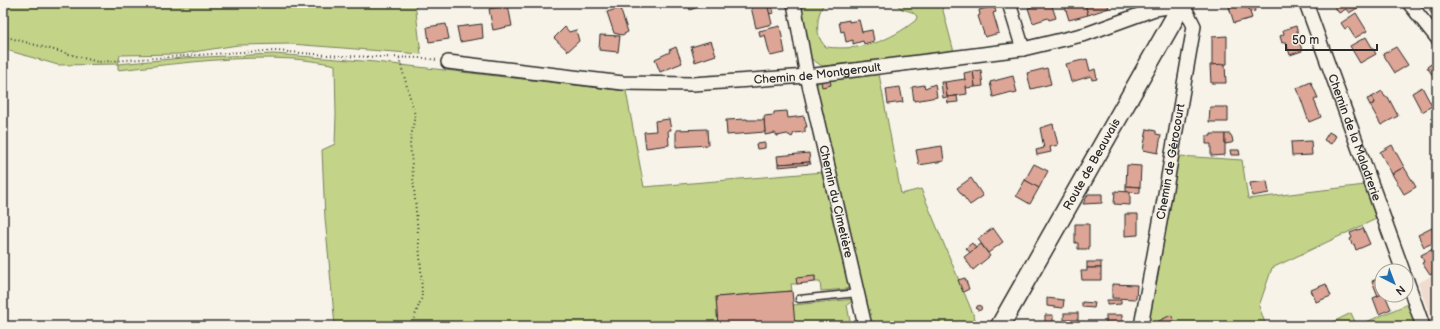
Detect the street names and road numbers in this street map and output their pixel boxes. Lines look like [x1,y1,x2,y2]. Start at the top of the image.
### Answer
street label: Chemin de Montgeroult [753,59,882,87]
street label: Chemin de la Maladrerie [1325,72,1385,203]
street label: Chemin de Gérocourt [1153,102,1188,221]
street label: Route de Beauvais [1060,116,1124,213]
street label: Chemin du Cimetière [816,144,856,259]

